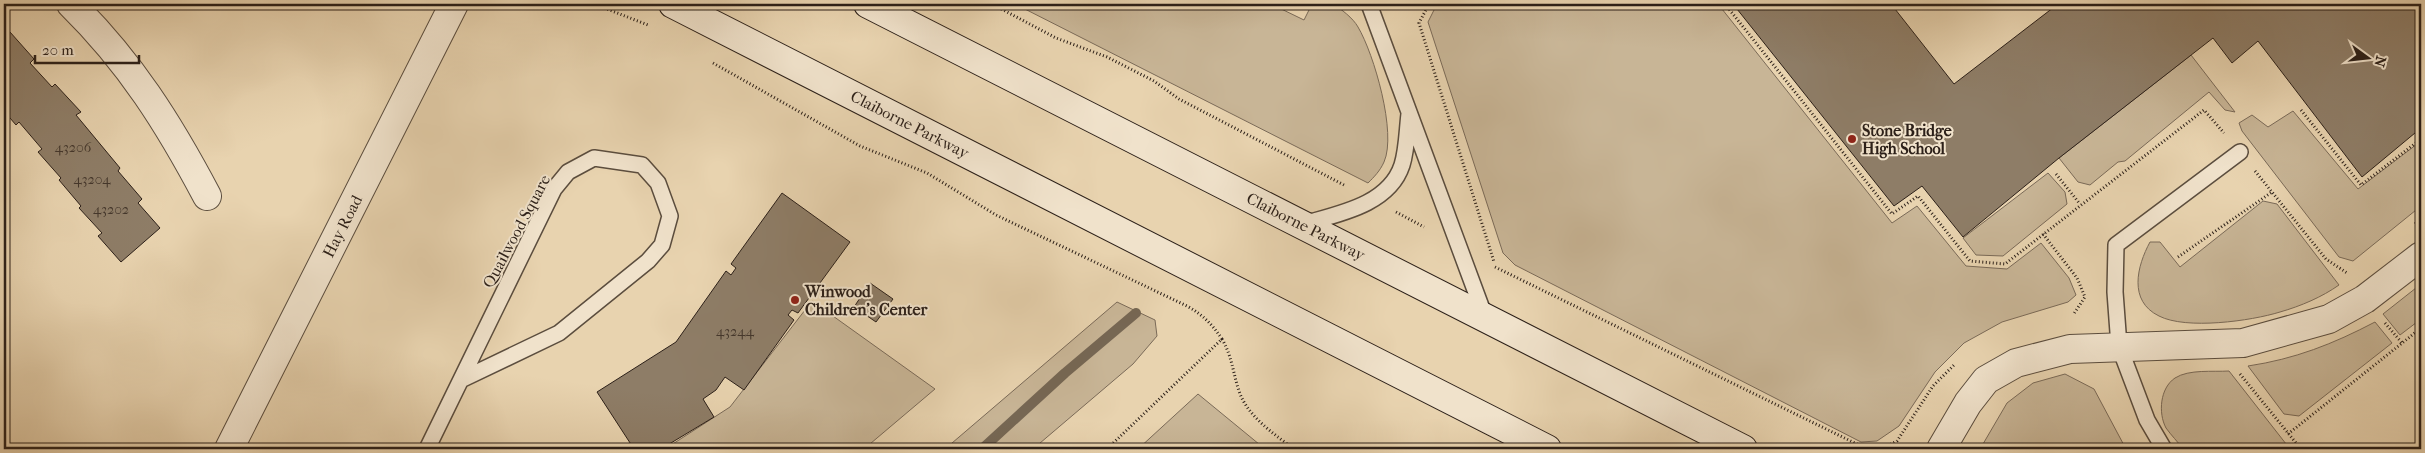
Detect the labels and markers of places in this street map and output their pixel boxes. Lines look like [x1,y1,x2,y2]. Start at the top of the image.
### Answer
place label: Stone Bridge High School [1862,121,1952,159]
marker: Stone Bridge High School [1846,133,1858,145]
place label: Winwood Children’s Center [804,282,928,319]
marker: Winwood Children’s Center [789,294,801,306]

